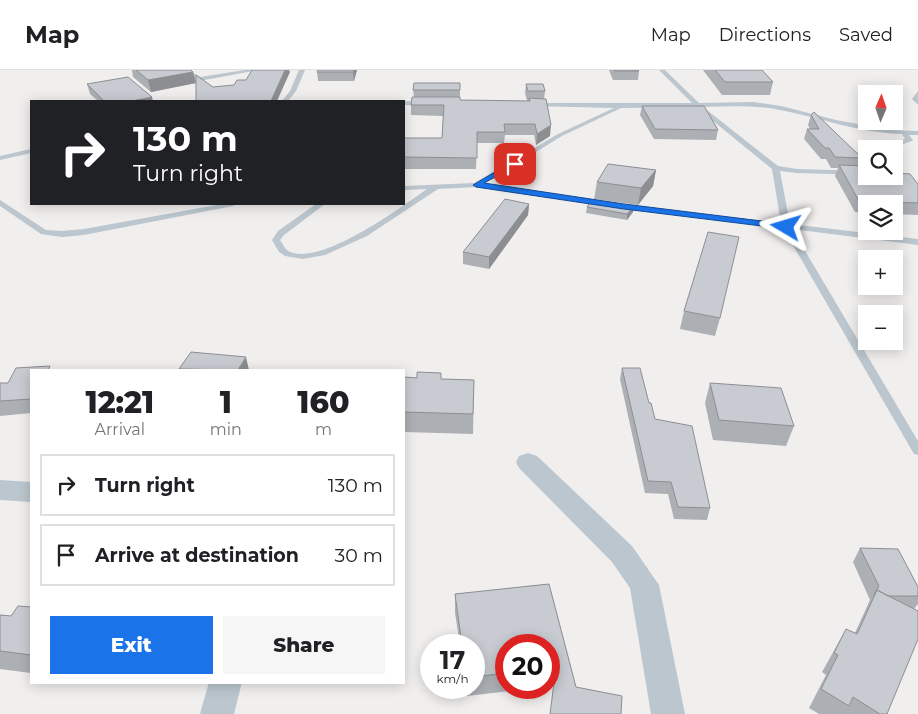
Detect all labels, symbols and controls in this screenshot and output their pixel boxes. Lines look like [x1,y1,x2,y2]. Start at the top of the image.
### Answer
text: Map [25,20,79,49]
text: Map [651,24,691,46]
text: Directions [719,24,811,46]
text: Saved [839,24,893,46]
north arrow [858,85,902,130]
map controls [858,85,903,350]
text: 130 m [133,117,238,160]
icon: right [50,120,115,185]
button: search [858,140,903,185]
pin [494,143,536,185]
icon: arrive [501,150,529,178]
text: Turn right [133,160,243,187]
button: layers [858,195,903,240]
position arrow [759,200,811,252]
button: + [858,250,903,295]
button: − [858,305,903,350]
text: 12:21 [85,384,154,421]
text: 1 [220,384,232,421]
text: 160 [297,384,349,421]
text: Arrival [95,420,145,439]
text: min [210,420,242,439]
text: m [315,420,332,439]
icon: right [52,471,80,499]
text: Turn right [95,474,195,497]
text: 130 m [328,474,383,497]
icon: arrive [52,541,80,569]
text: Arrive at destination [95,544,299,567]
text: 30 m [335,544,383,567]
button: Exit [50,616,213,674]
button: Share [223,616,385,674]
speed limit sign: 20 [495,634,560,699]
text: 17 [440,645,465,675]
text: km/h [436,671,469,686]

